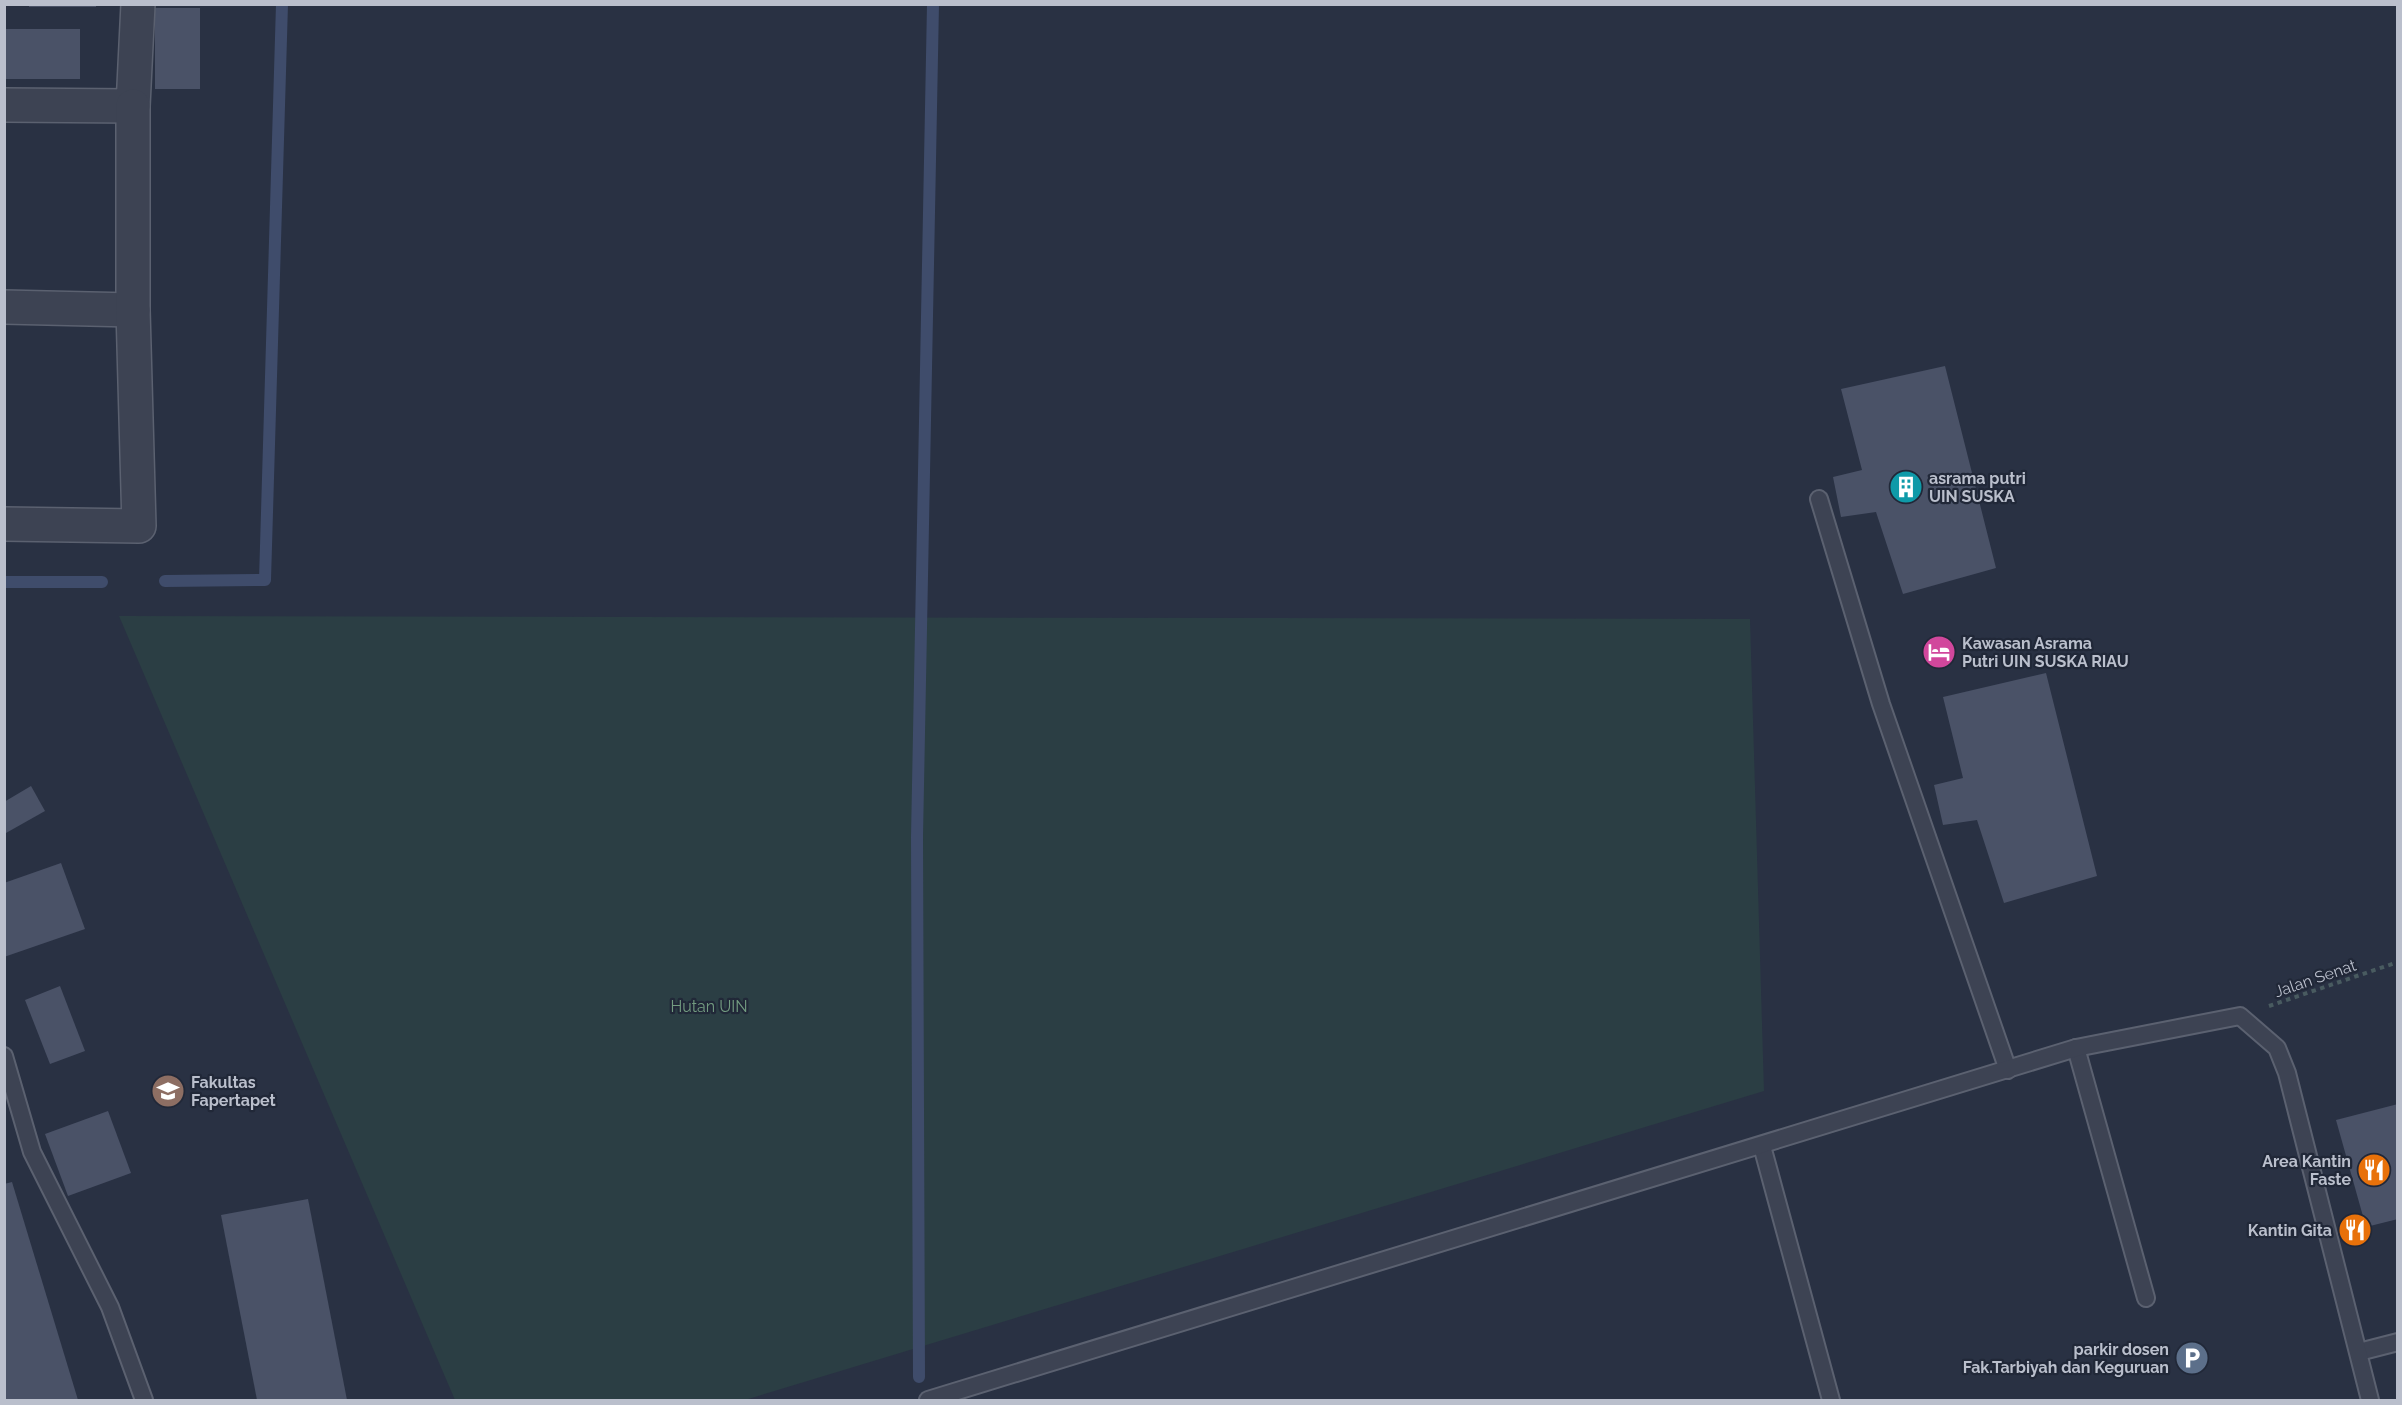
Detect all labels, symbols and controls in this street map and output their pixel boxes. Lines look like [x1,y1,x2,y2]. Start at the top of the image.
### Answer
building icon: asrama putri UIN SUSKA [1888,469,1924,505]
place label: asrama putri UIN SUSKA [1929,469,2026,506]
hotel icon: Kawasan Asrama Putri UIN SUSKA RIAU [1921,634,1957,670]
place label: Kawasan Asrama Putri UIN SUSKA RIAU [1962,634,2129,671]
street label: Jalan Senat [2272,955,2359,1001]
park label: Hutan UIN [670,997,748,1016]
school or university icon: Fakultas Fapertapet [150,1073,186,1109]
place label: Fakultas Fapertapet [191,1073,276,1110]
place label: Area Kantin Faste [2262,1152,2351,1189]
restaurant icon: Area Kantin Faste [2356,1152,2392,1188]
restaurant icon: Kantin Gita [2337,1212,2373,1248]
place label: Kantin Gita [2248,1221,2332,1240]
place label: parkir dosen Fak.Tarbiyah dan Keguruan [1963,1340,2169,1377]
parking icon: parkir dosen Fak.Tarbiyah dan Keguruan [2174,1340,2210,1376]

